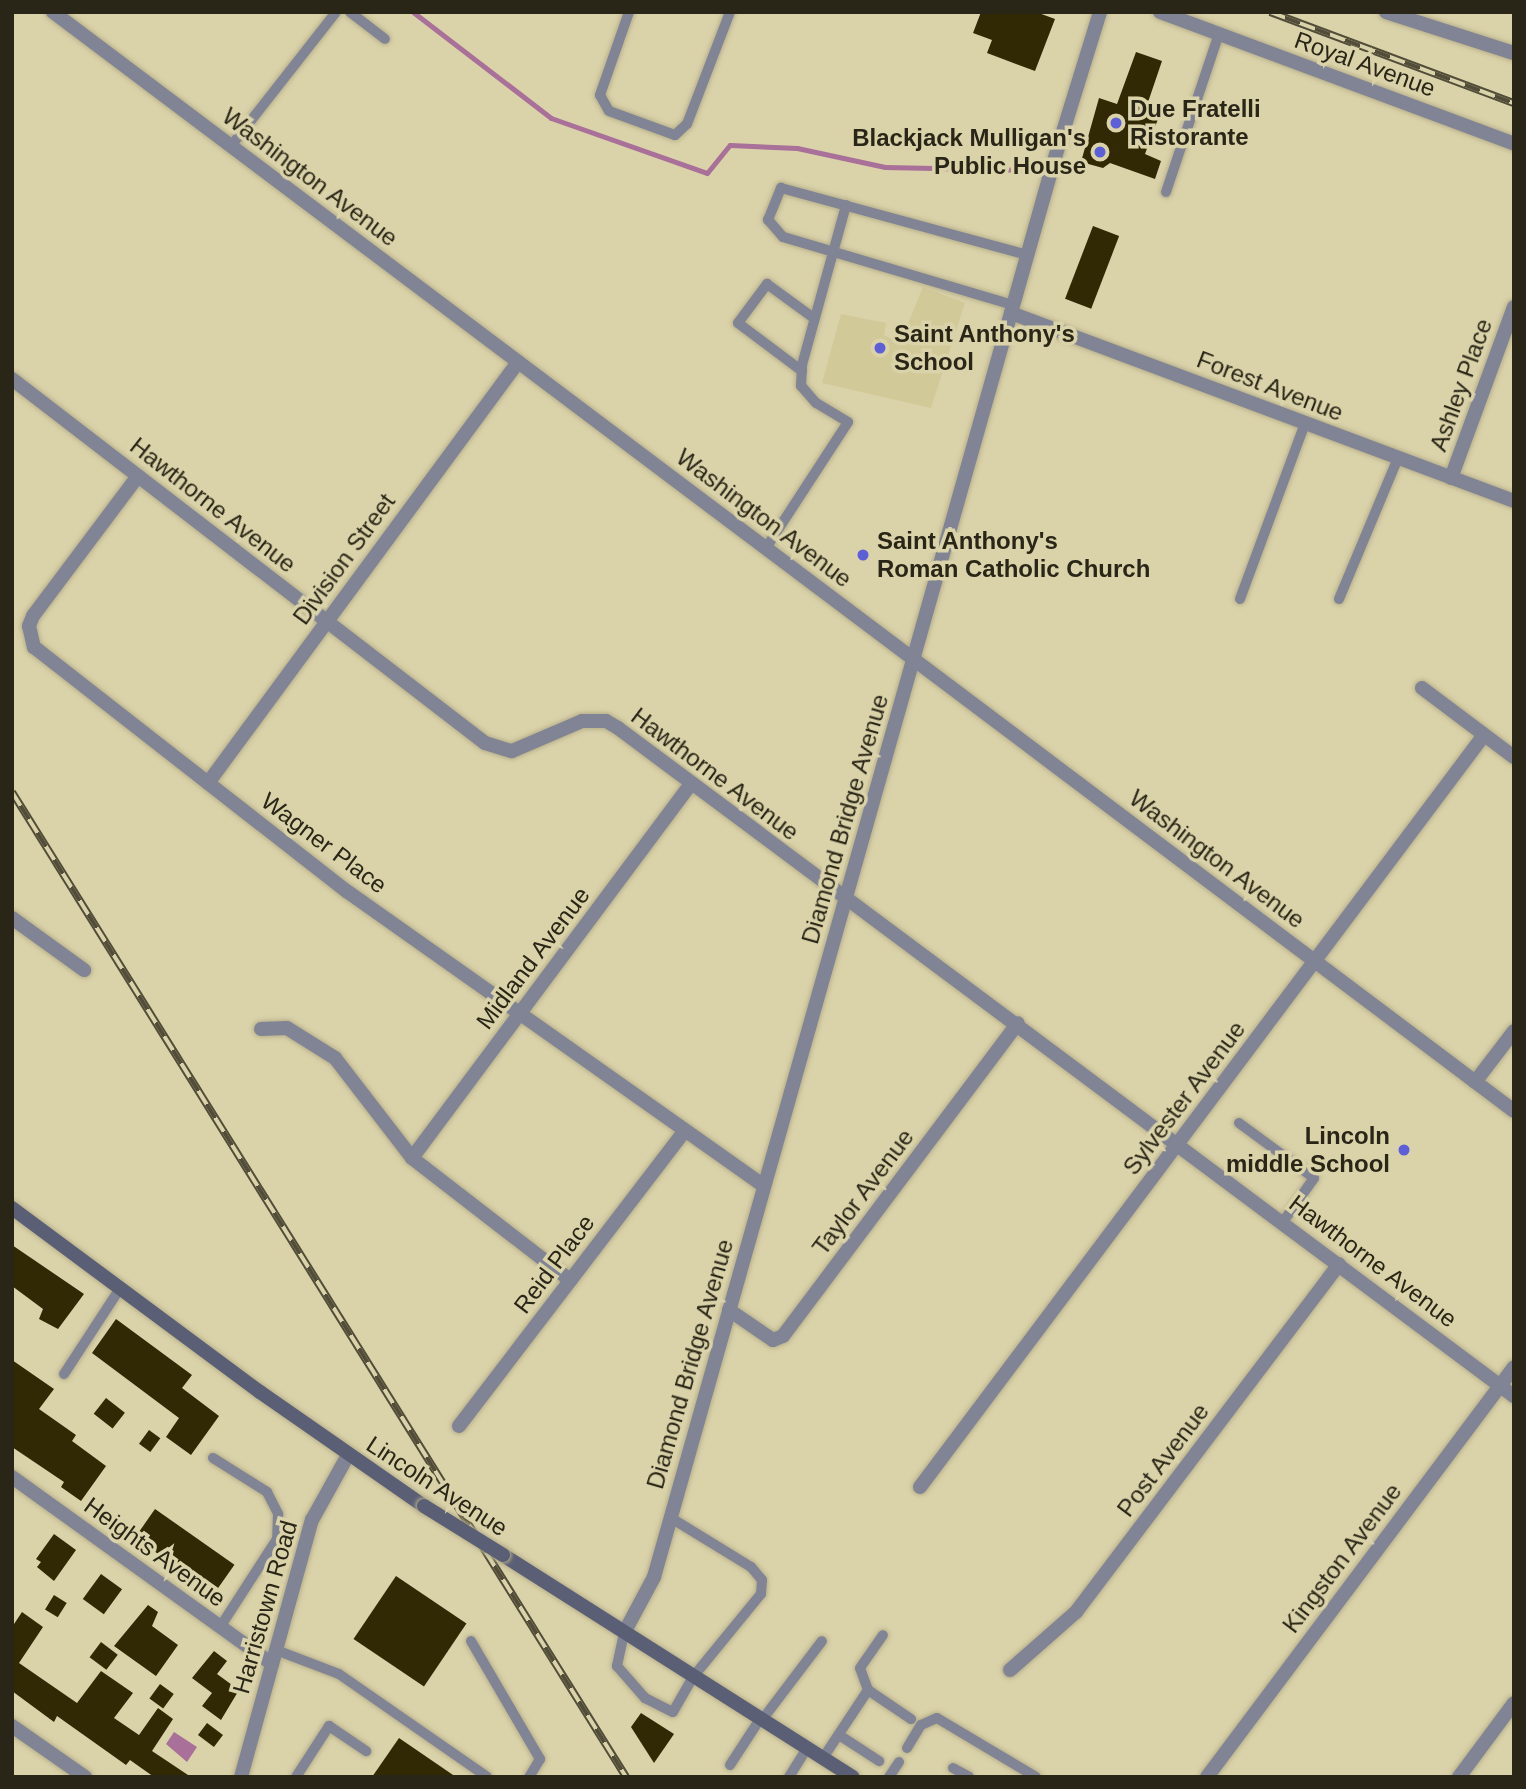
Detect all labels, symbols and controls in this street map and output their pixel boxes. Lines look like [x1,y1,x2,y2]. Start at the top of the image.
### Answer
street label: Royal Avenue [1290,25,1440,103]
place label: Due Fratelli Ristorante [1130,95,1261,151]
street label: Washington Avenue [216,101,404,253]
marker: Due Fratelli Ristorante [1108,115,1124,131]
place label: Blackjack Mulligan's Public House [852,124,1086,180]
marker: Blackjack Mulligan's Public House [1092,144,1108,160]
street label: Ashley Place [1424,315,1498,455]
place label: Saint Anthony's School [894,320,1076,376]
marker: Saint Anthony's School [872,340,888,356]
street label: Forest Avenue [1192,345,1348,427]
street label: Hawthorne Avenue [124,431,302,579]
street label: Washington Avenue [670,442,858,594]
street label: Division Street [287,488,401,630]
place label: Saint Anthony's Roman Catholic Church [877,527,1150,583]
marker: Saint Anthony's Roman Catholic Church [855,547,871,563]
street label: Diamond Bridge Avenue [795,690,895,948]
street label: Hawthorne Avenue [625,701,805,847]
street label: Washington Avenue [1123,783,1311,935]
street label: Wagner Place [255,786,393,900]
street label: Midland Avenue [470,881,596,1035]
street label: Sylvester Avenue [1116,1015,1252,1181]
place label: Lincoln middle School [1226,1122,1390,1178]
street label: Taylor Avenue [806,1123,920,1261]
marker: Lincoln middle School [1396,1142,1412,1158]
street label: Hawthorne Avenue [1283,1188,1463,1334]
street label: Reid Place [508,1209,600,1319]
street label: Diamond Bridge Avenue [640,1235,740,1493]
street label: Post Avenue [1111,1397,1215,1523]
street label: Lincoln Avenue [361,1429,513,1543]
street label: Kingston Avenue [1276,1477,1408,1639]
street label: Heights Avenue [78,1491,232,1613]
street label: Harristown Road [227,1517,303,1697]

